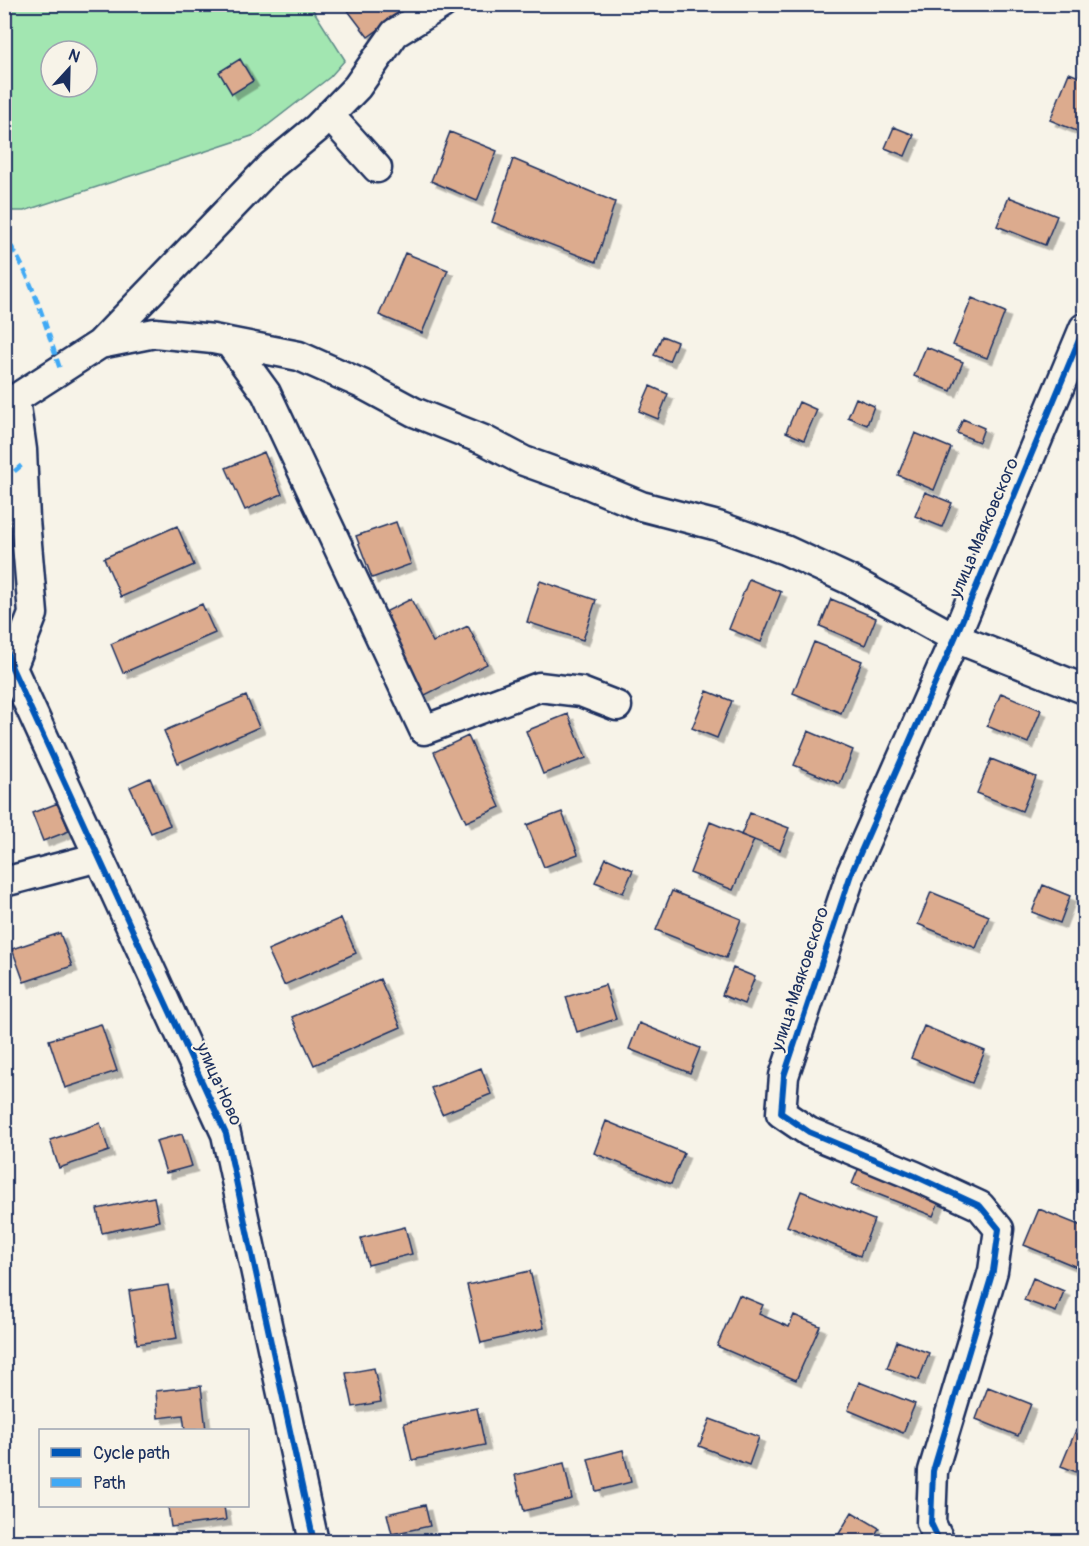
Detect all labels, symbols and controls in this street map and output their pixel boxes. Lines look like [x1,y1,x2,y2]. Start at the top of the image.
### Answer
north arrow [39,39,99,99]
text: N [65,45,83,67]
street label: улица Маяковского [944,454,1024,603]
street label: улица Маяковского [766,904,834,1055]
street label: улица Ново [190,1038,248,1129]
legend [39,1429,249,1507]
text: Cycle path [93,1442,170,1465]
text: Path [93,1472,126,1495]

